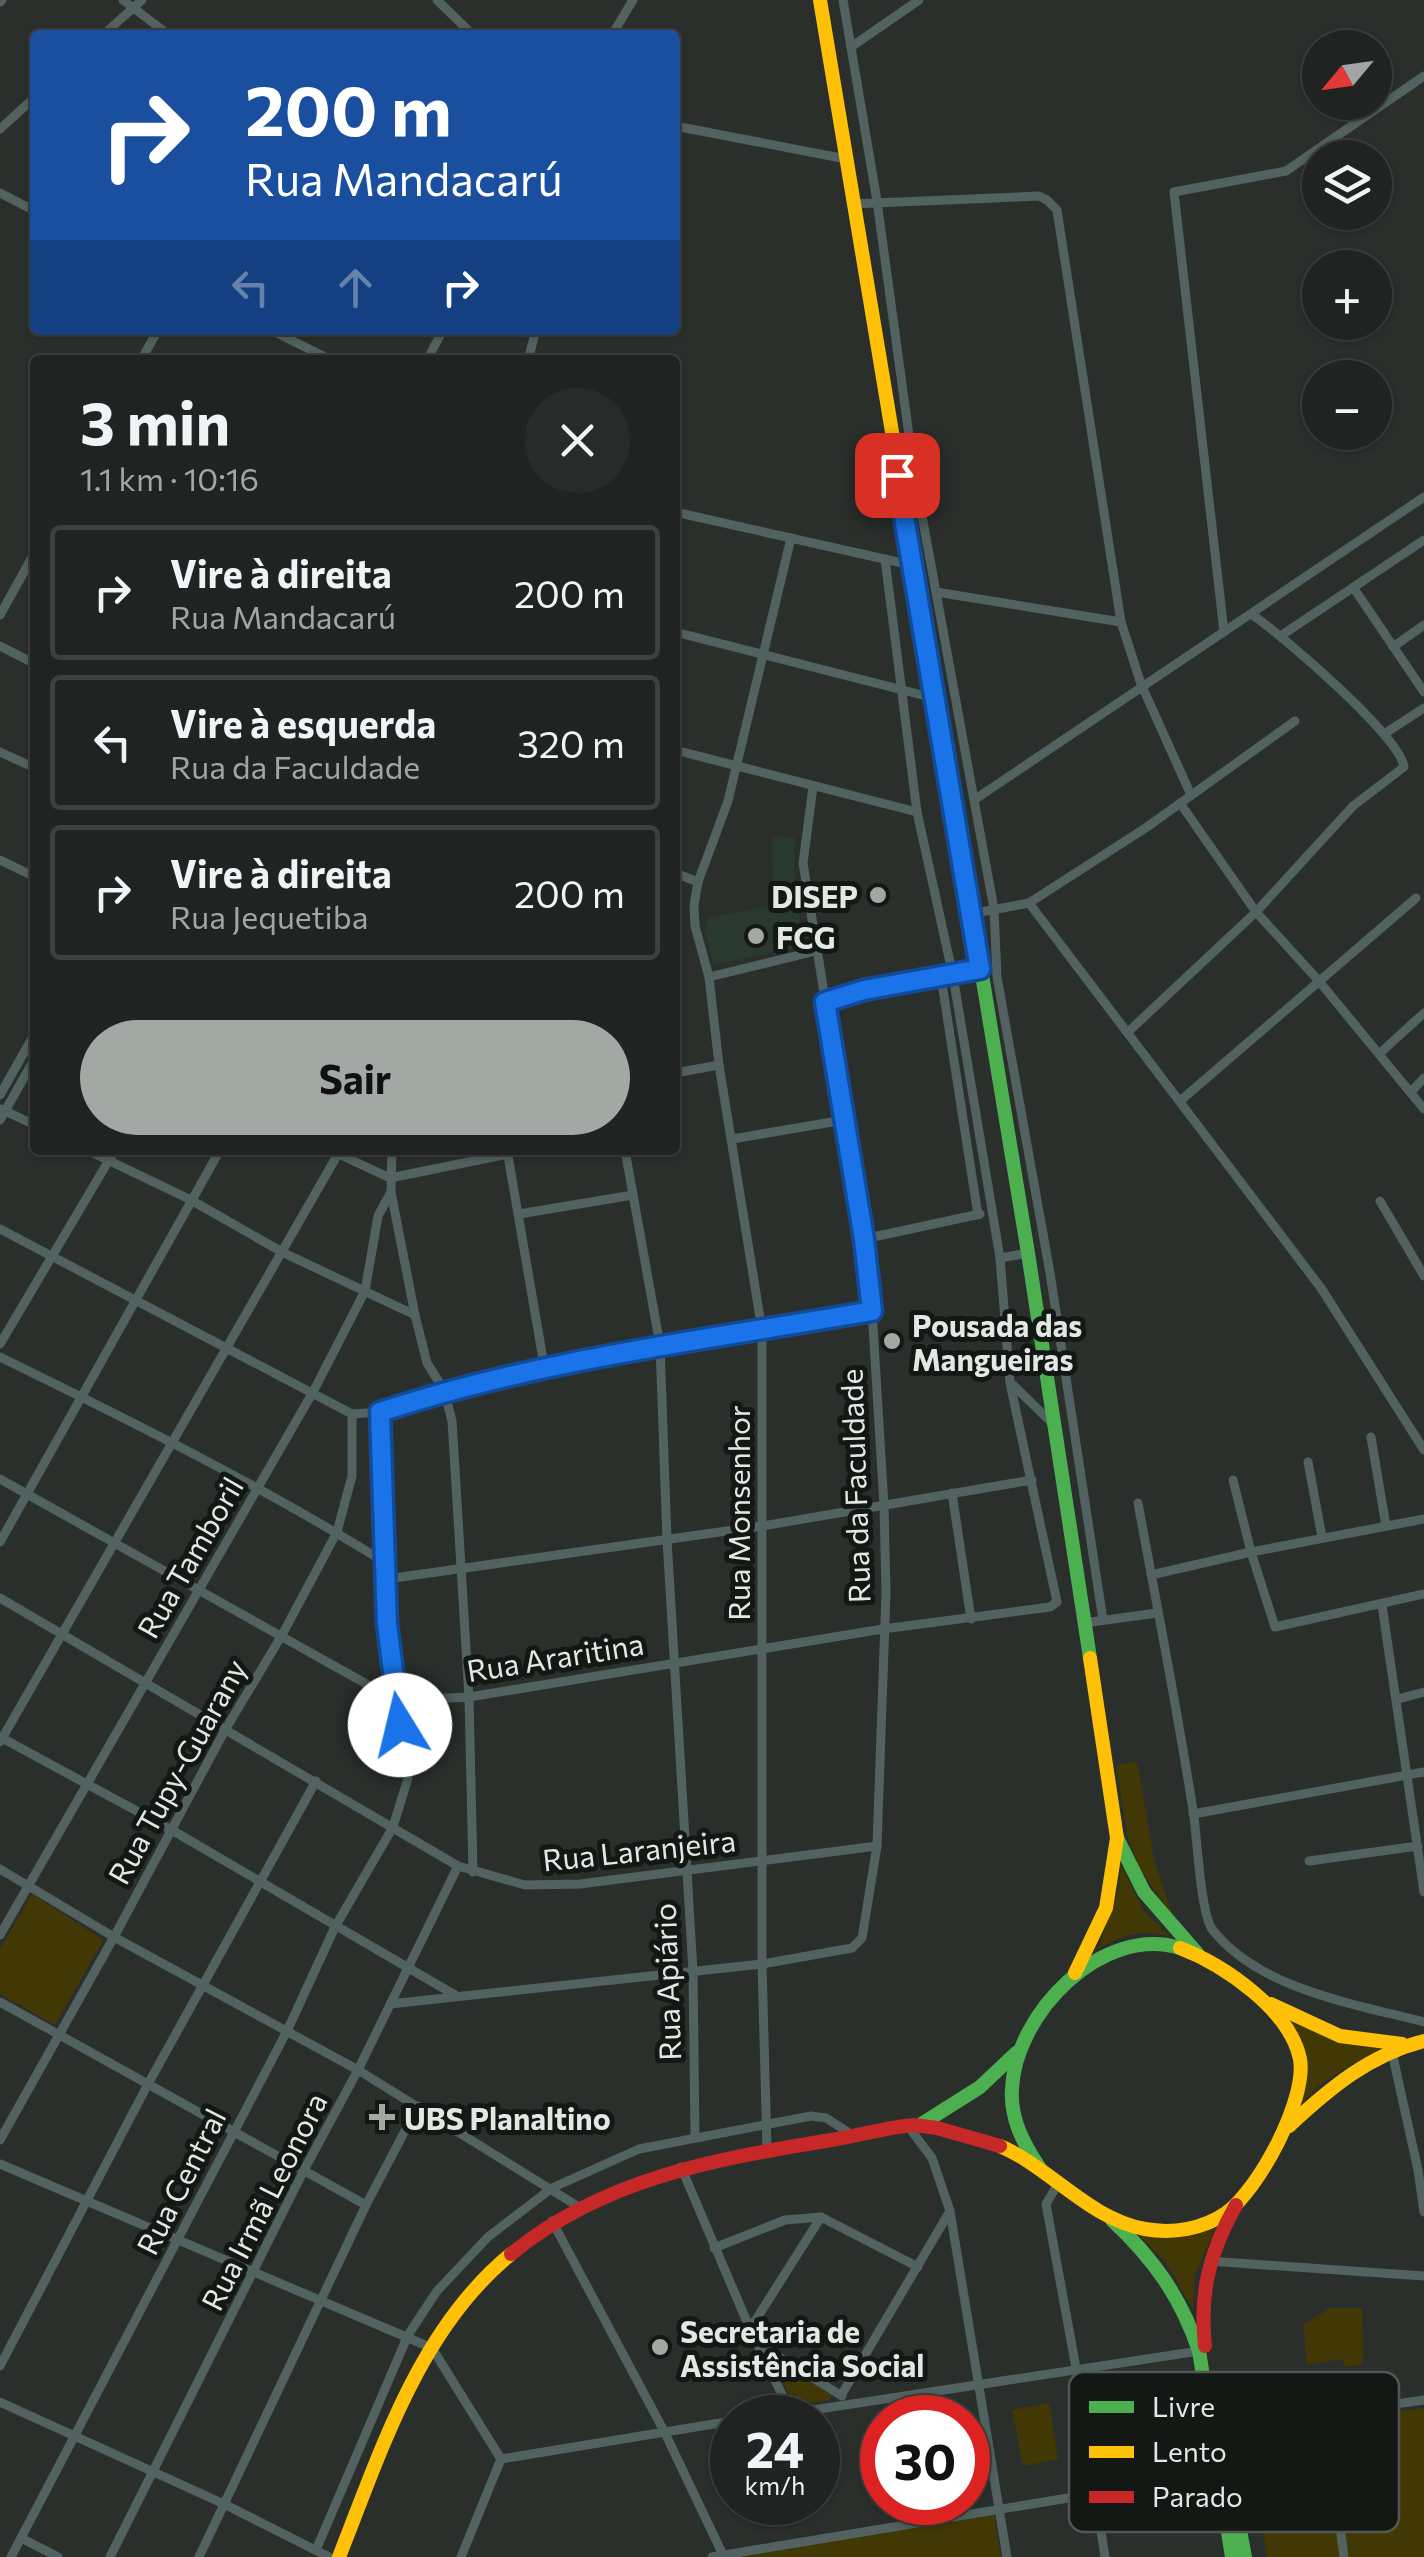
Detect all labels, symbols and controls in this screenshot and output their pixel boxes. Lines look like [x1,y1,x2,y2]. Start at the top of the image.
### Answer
north arrow [1302,30,1392,120]
map controls [1302,30,1392,450]
text: 200 m [245,65,452,150]
icon: right [80,70,210,200]
button: layers [1302,140,1392,230]
text: Rua Mandacarú [245,150,563,205]
button: + [1302,250,1392,340]
icon: left [223,260,278,315]
icon: ahead [328,260,383,315]
icon: right [433,260,488,315]
button: − [1302,360,1392,450]
text: 3 min [80,384,230,457]
button: close [525,388,630,493]
pin [855,433,940,518]
icon: arrive [870,448,925,503]
text: 1.1 km · 10:16 [80,458,259,498]
text: Vire à direita [170,549,392,596]
icon: right [85,565,140,620]
text: 200 m [514,569,625,616]
text: Rua Mandacarú [170,596,396,636]
text: Vire à esquerda [170,699,436,746]
icon: left [85,715,140,770]
text: 320 m [517,719,625,766]
text: Rua da Faculdade [170,746,420,786]
text: Vire à direita [170,849,392,896]
icon: right [85,865,140,920]
text: 200 m [514,869,625,916]
place label: DISEP [771,877,858,914]
marker: DISEP [867,884,889,906]
text: Rua Jequetiba [170,896,368,936]
place label: FCG [776,918,836,955]
marker: FCG [745,925,767,947]
button: Sair [80,1020,630,1135]
place label: Pousada das Mangueiras [912,1306,1082,1377]
marker: Pousada das Mangueiras [881,1330,903,1352]
street label: Rua da Faculdade [831,1368,877,1604]
street label: Rua Monsenhor [719,1405,756,1621]
street label: Rua Tamboril [128,1470,250,1644]
street label: Rua Araritina [464,1624,646,1688]
street label: Rua Tupy-Guarany [99,1652,253,1890]
position arrow [348,1673,452,1777]
street label: Rua Laranjeira [541,1820,737,1878]
street label: Rua Apiário [645,1903,687,2061]
street label: Rua Irmã Leonora [192,2086,334,2316]
place label: UBS Planaltino [404,2099,611,2136]
street label: Rua Central [127,2102,233,2260]
marker: UBS Planaltino [369,2104,395,2130]
place label: Secretaria de Assistência Social [680,2312,925,2383]
marker: Secretaria de Assistência Social [649,2336,671,2358]
legend [1069,2372,1399,2532]
text: Livre [1152,2389,1215,2423]
speed limit sign: 30 [860,2395,990,2525]
text: 24 [746,2417,804,2478]
text: Lento [1152,2434,1227,2468]
text: km/h [745,2470,805,2500]
text: Parado [1152,2479,1243,2513]

